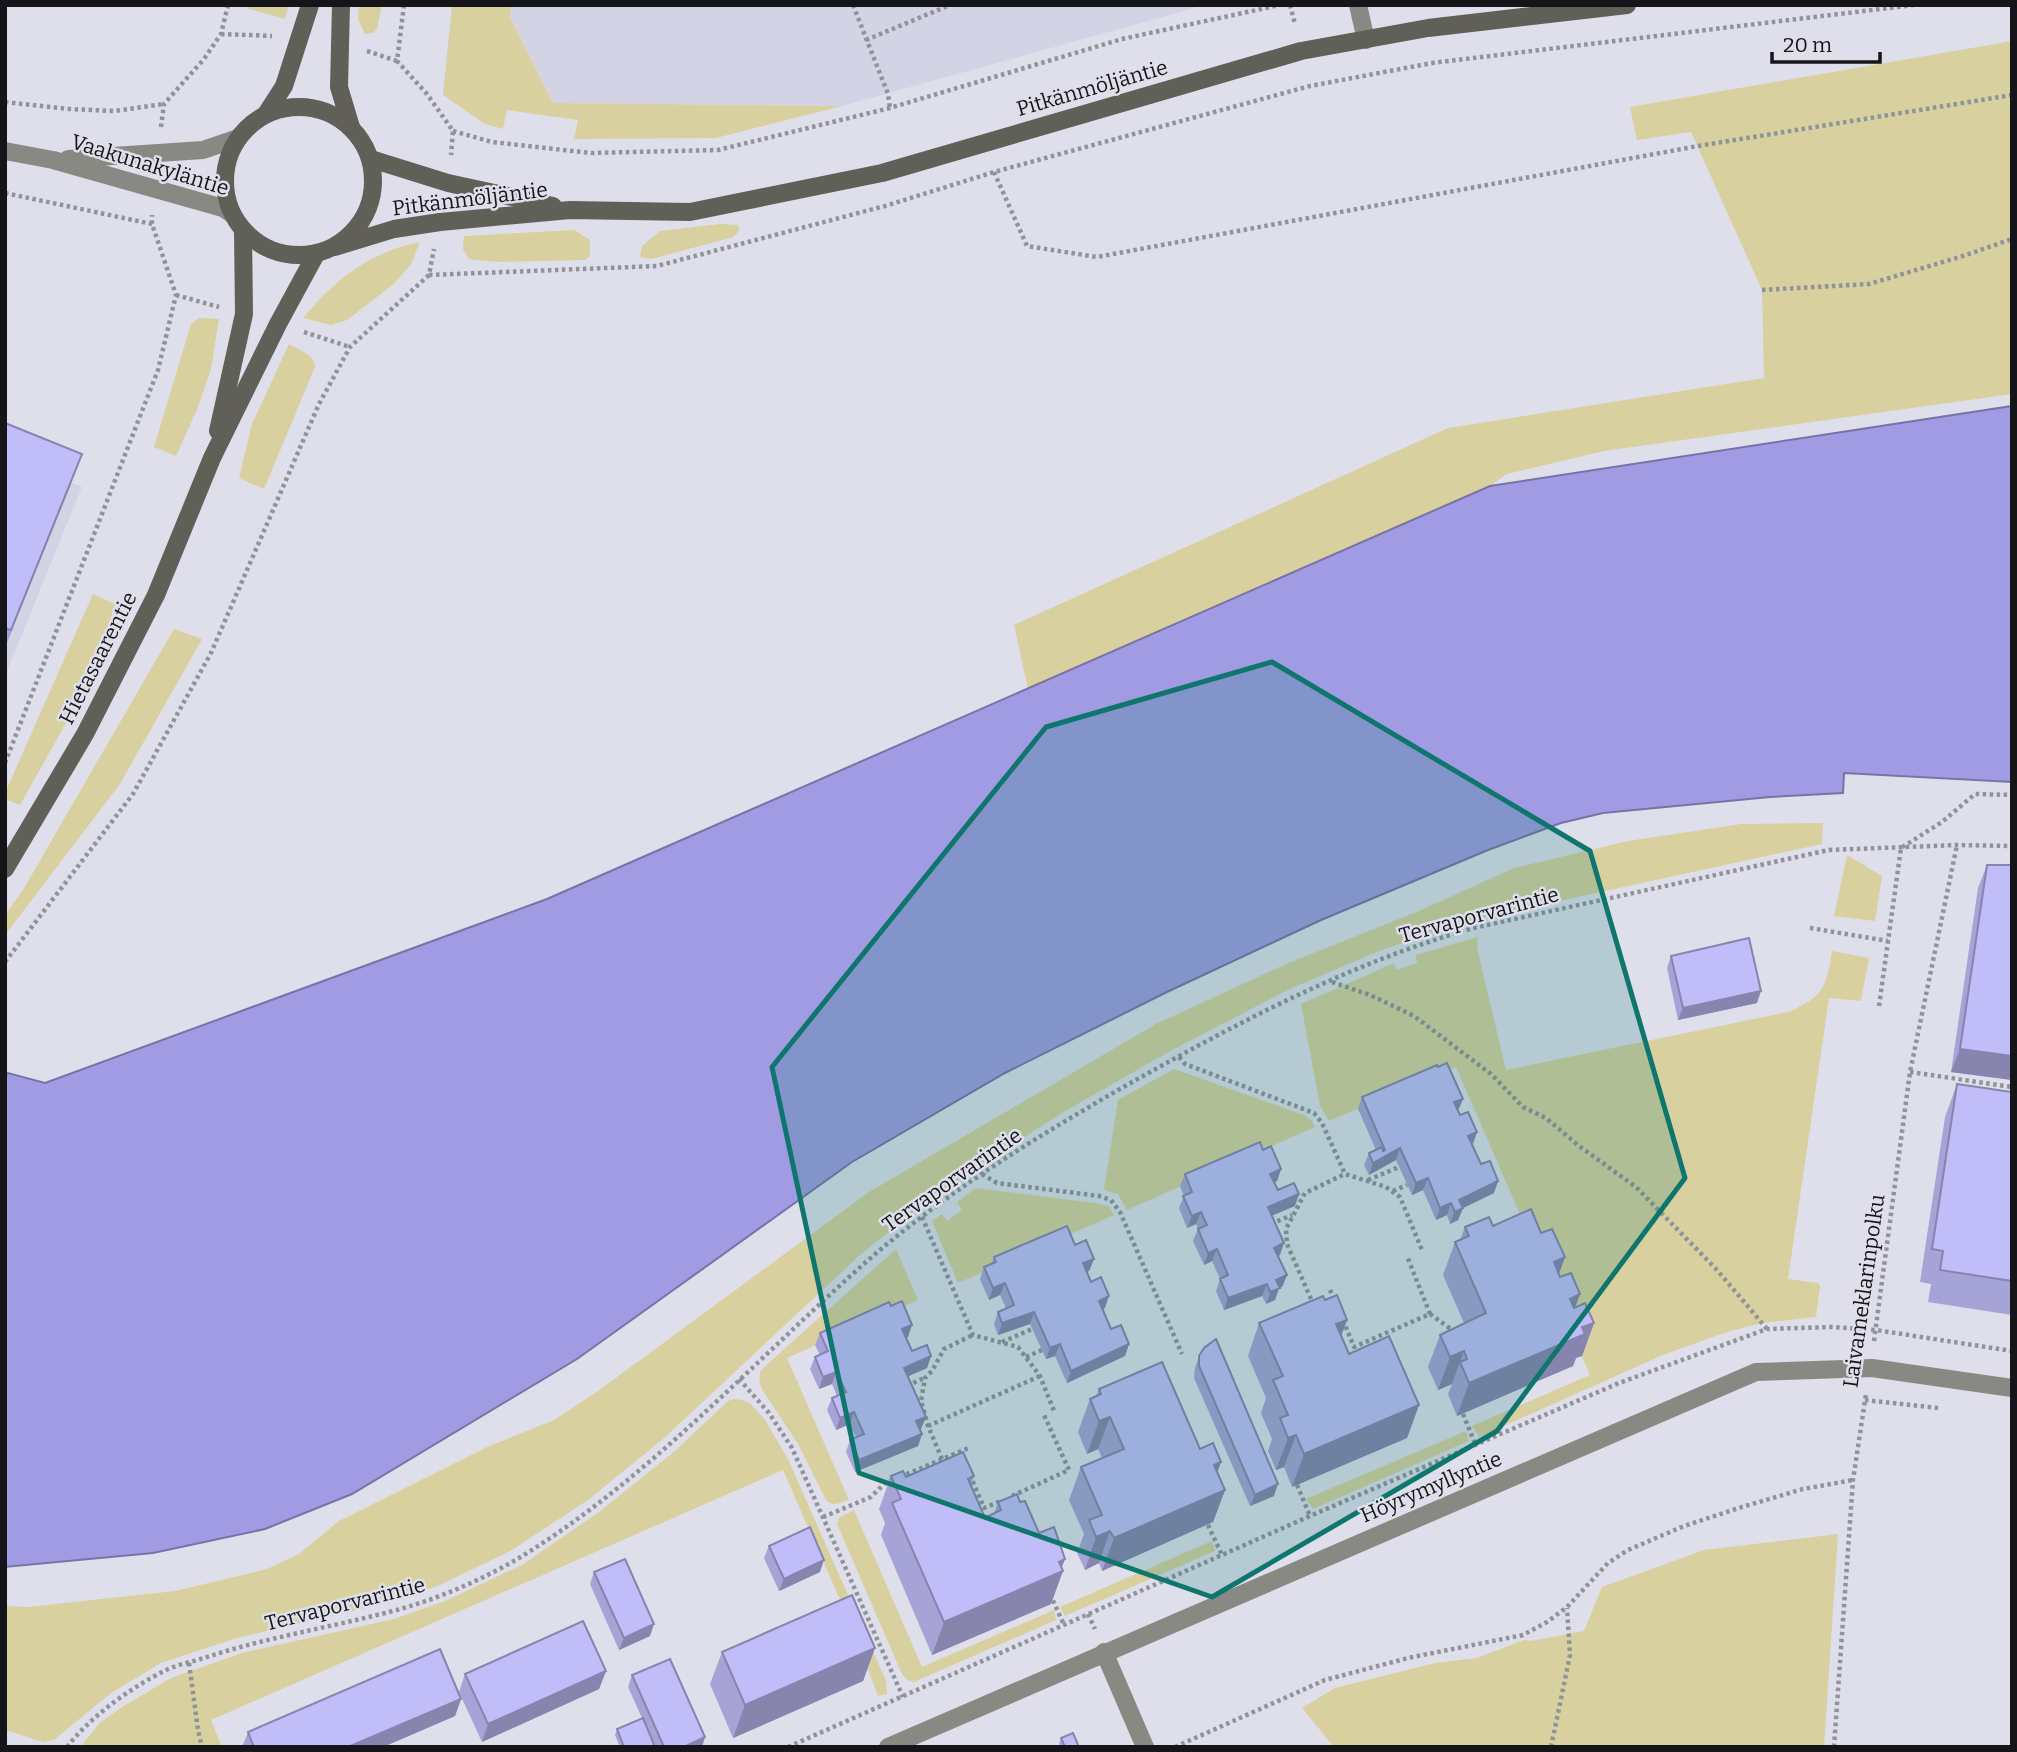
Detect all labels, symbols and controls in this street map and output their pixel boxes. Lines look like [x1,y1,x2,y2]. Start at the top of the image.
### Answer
scale bar [1772,21,1881,65]
text: 20 m [1783,32,1832,58]
street label: Pitkänmöljäntie [1013,54,1171,122]
street label: Vaakunakyläntie [68,129,232,201]
street label: Pitkänmöljäntie [391,177,549,221]
street label: Hietasaarentie [53,587,143,729]
street label: Tervaporvarintie [1396,881,1562,949]
street label: Tervaporvarintie [877,1122,1027,1238]
street label: Laivameklarinpolku [1838,1193,1890,1389]
street label: Höyrymyllyntie [1356,1445,1506,1529]
street label: Tervaporvarintie [262,1572,428,1636]

